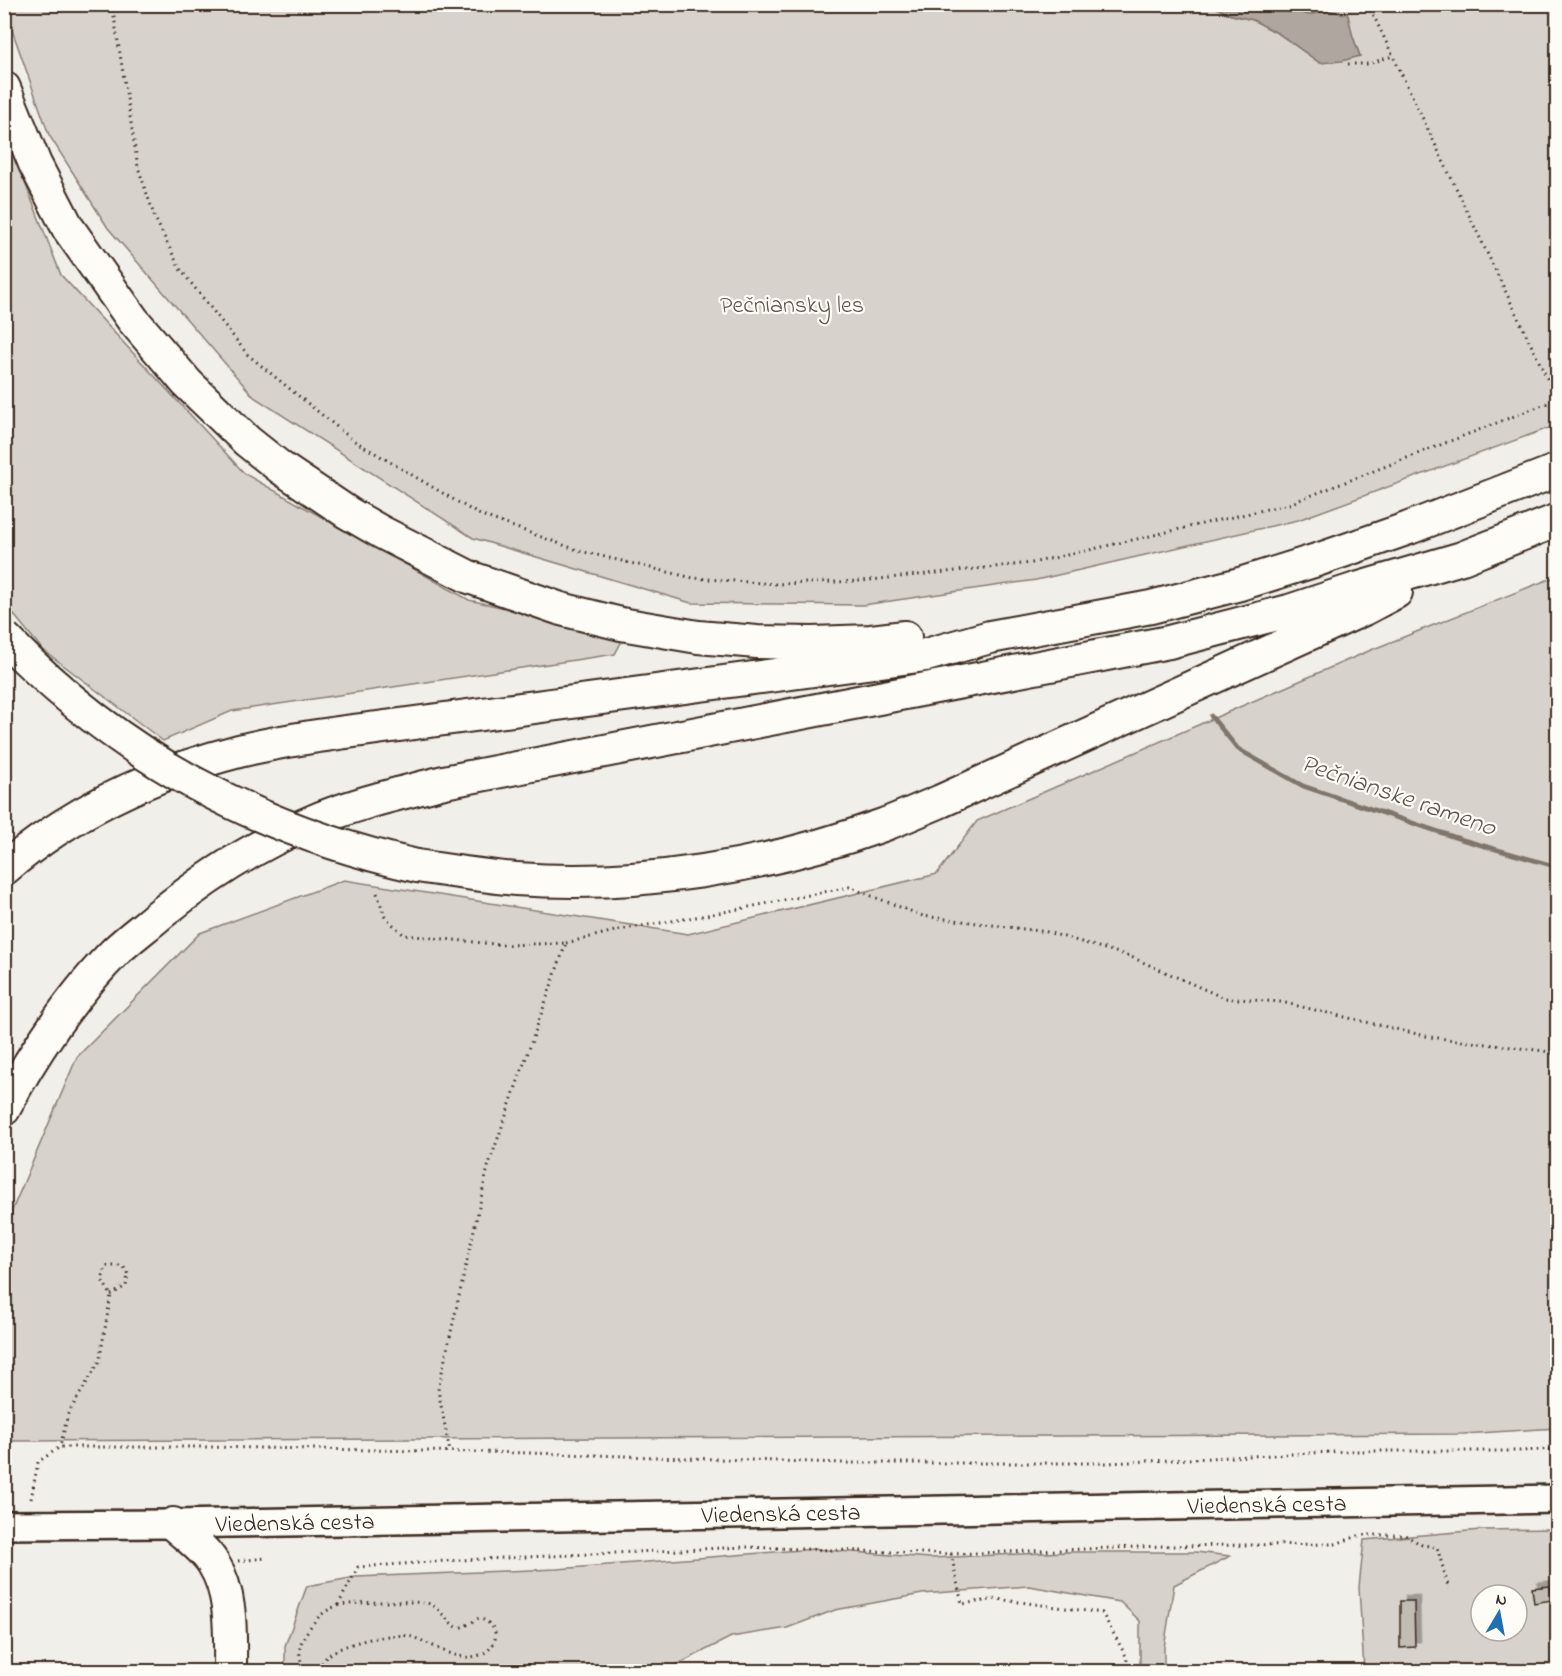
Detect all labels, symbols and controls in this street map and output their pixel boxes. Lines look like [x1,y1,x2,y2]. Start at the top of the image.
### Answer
park label: Pečniansky les [720,289,864,325]
water label: Pečnianske rameno [1295,746,1502,849]
street label: Viedenská cesta [1186,1488,1347,1525]
street label: Viedenská cesta [700,1497,861,1534]
street label: Viedenská cesta [214,1506,375,1543]
north arrow [1469,1583,1529,1643]
text: N [1494,1587,1509,1613]

